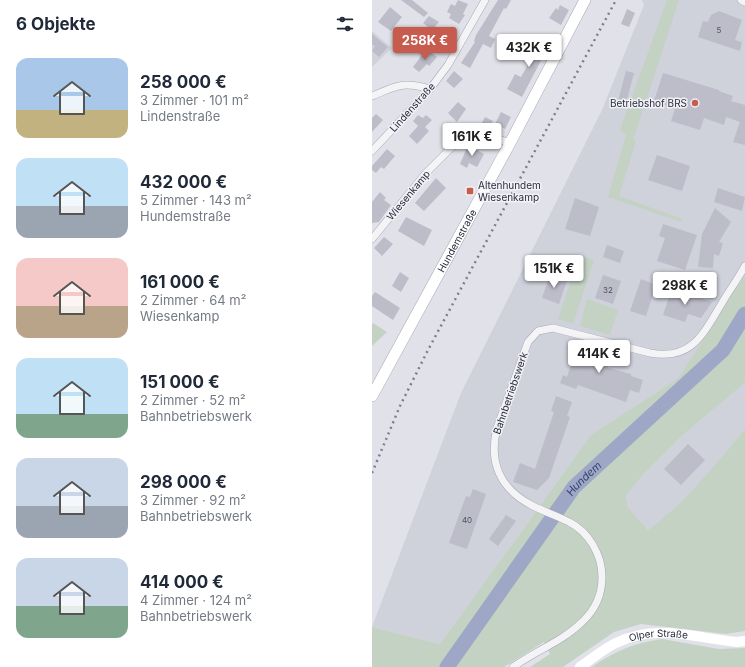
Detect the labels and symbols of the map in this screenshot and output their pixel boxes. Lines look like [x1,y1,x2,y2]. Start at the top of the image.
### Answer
house number: 5 [717,25,722,35]
pin: 258K € [392,27,458,61]
pin: 432K € [496,34,562,68]
street label: Lindenstraße [387,80,437,134]
place label: Betriebshof BRS [610,97,687,109]
marker: Betriebshof BRS [690,98,700,108]
pin: 161K € [439,123,505,157]
street label: Wiesenkamp [384,168,432,222]
place label: Altenhundem Wiesenkamp [478,179,541,203]
marker: Altenhundem Wiesenkamp [465,186,475,196]
street label: Hundemstraße [435,207,479,274]
pin: 151K € [521,255,587,289]
pin: 298K € [652,272,718,306]
house number: 32 [603,285,613,295]
pin: 414K € [566,340,632,374]
street label: Bahnbetriebswerk [490,350,530,436]
water label: Hundem [563,458,605,499]
house number: 40 [462,515,472,525]
street label: Olper Straße [627,627,689,644]

